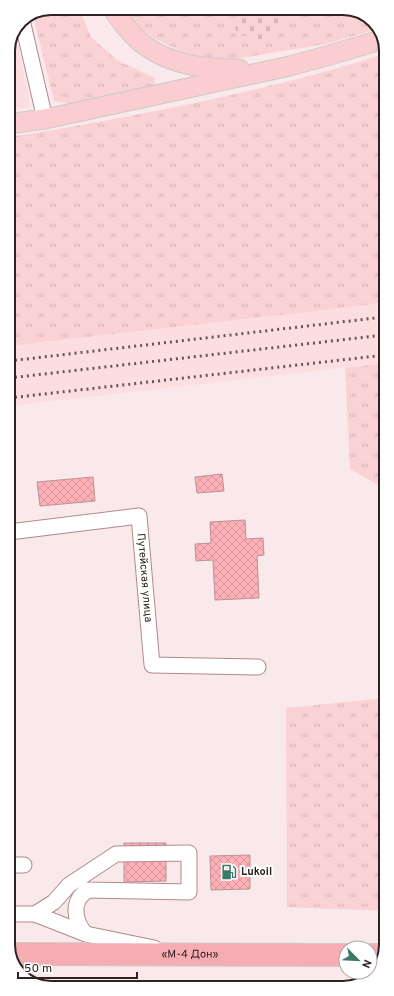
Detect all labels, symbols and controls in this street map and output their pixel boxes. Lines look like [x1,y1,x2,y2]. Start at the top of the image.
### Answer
street label: Путейская улица [134,533,155,623]
fuel station icon: Lukoil [220,863,238,881]
place label: Lukoil [241,865,272,879]
north arrow [338,940,378,980]
street label: «М-4 Дон» [161,947,219,962]
scale bar [18,954,137,980]
text: N [358,957,374,970]
text: 50 m [24,961,52,977]

